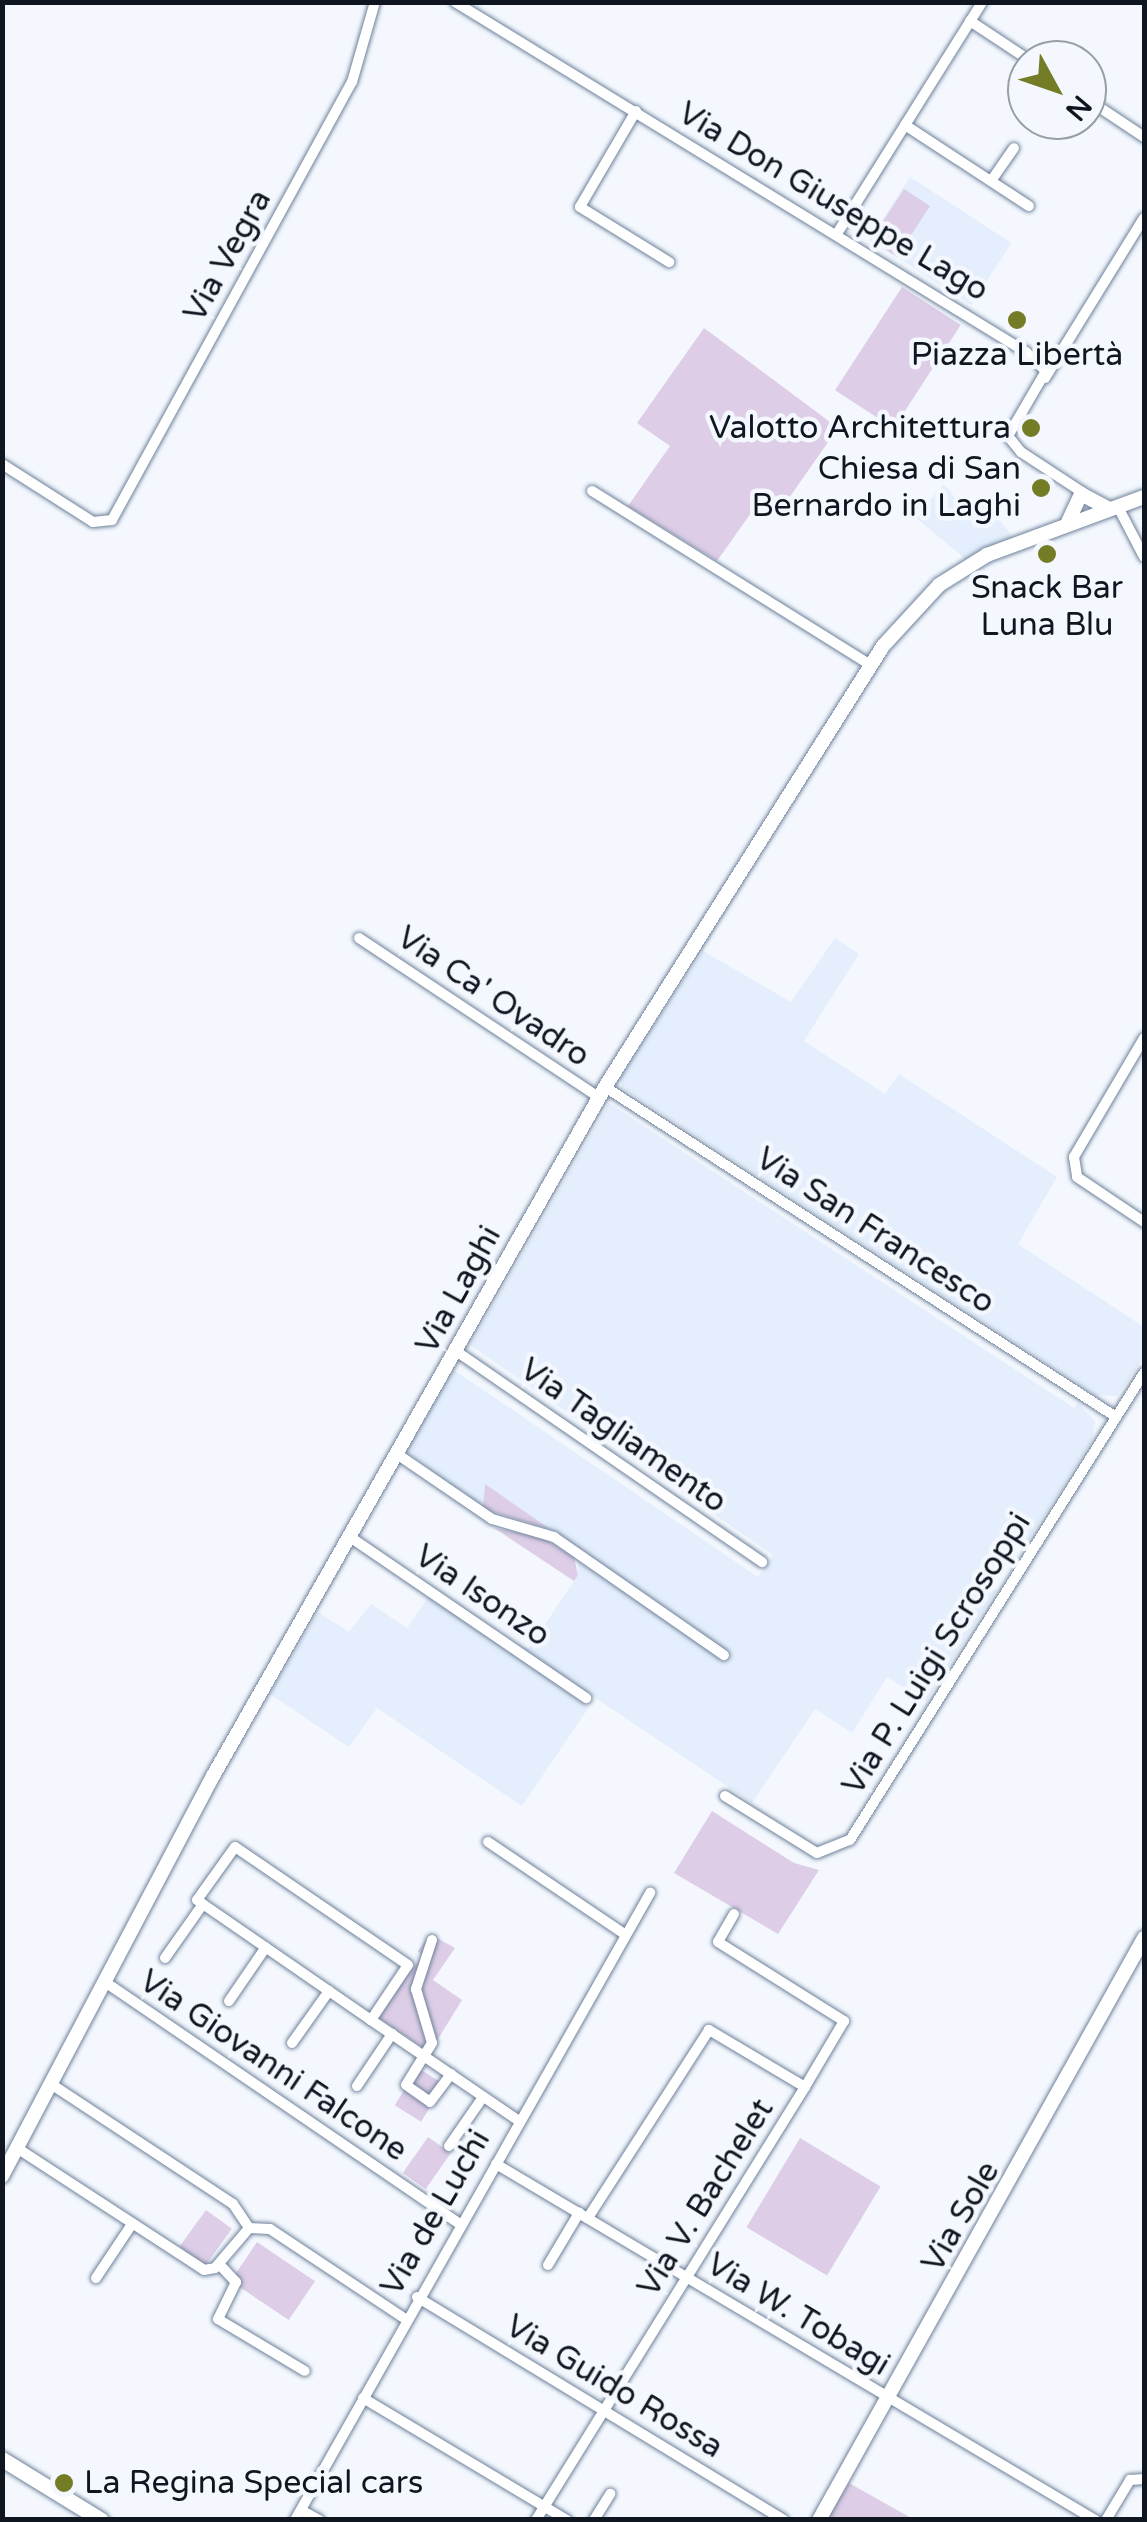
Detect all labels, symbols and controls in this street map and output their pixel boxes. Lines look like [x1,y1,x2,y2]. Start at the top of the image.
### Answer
north arrow [1007,40,1107,140]
text: N [1058,88,1099,128]
street label: Via Don Giuseppe Lago [671,94,995,310]
street label: Via Vegra [176,183,280,329]
marker: Piazza Libertà [1006,309,1028,331]
place label: Piazza Libertà [911,336,1123,374]
place label: Valotto Architettura [709,409,1011,447]
marker: Valotto Architettura [1020,417,1042,439]
place label: Chiesa di San Bernardo in Laghi [752,451,1021,526]
marker: Chiesa di San Bernardo in Laghi [1030,477,1052,499]
marker: Snack Bar Luna Blu [1036,543,1058,565]
place label: Snack Bar Luna Blu [971,570,1123,645]
street label: Via Ca' Ovadro [389,918,597,1076]
street label: Via San Francesco [748,1140,1002,1322]
street label: Via Laghi [408,1219,510,1361]
street label: Via Tagliamento [512,1351,734,1521]
street label: Via P. Luigi Scrosoppi [835,1506,1039,1802]
street label: Via Isonzo [407,1537,557,1655]
street label: Via Giovanni Falcone [132,1962,414,2170]
street label: Via V. Bachelet [630,2092,782,2304]
street label: Via de Luchi [373,2123,499,2303]
street label: Via Sole [914,2155,1008,2279]
street label: Via W. Tobagi [699,2245,897,2385]
street label: Via Guido Rossa [498,2307,730,2467]
place label: La Regina Special cars [84,2464,423,2502]
marker: La Regina Special cars [53,2472,75,2494]

